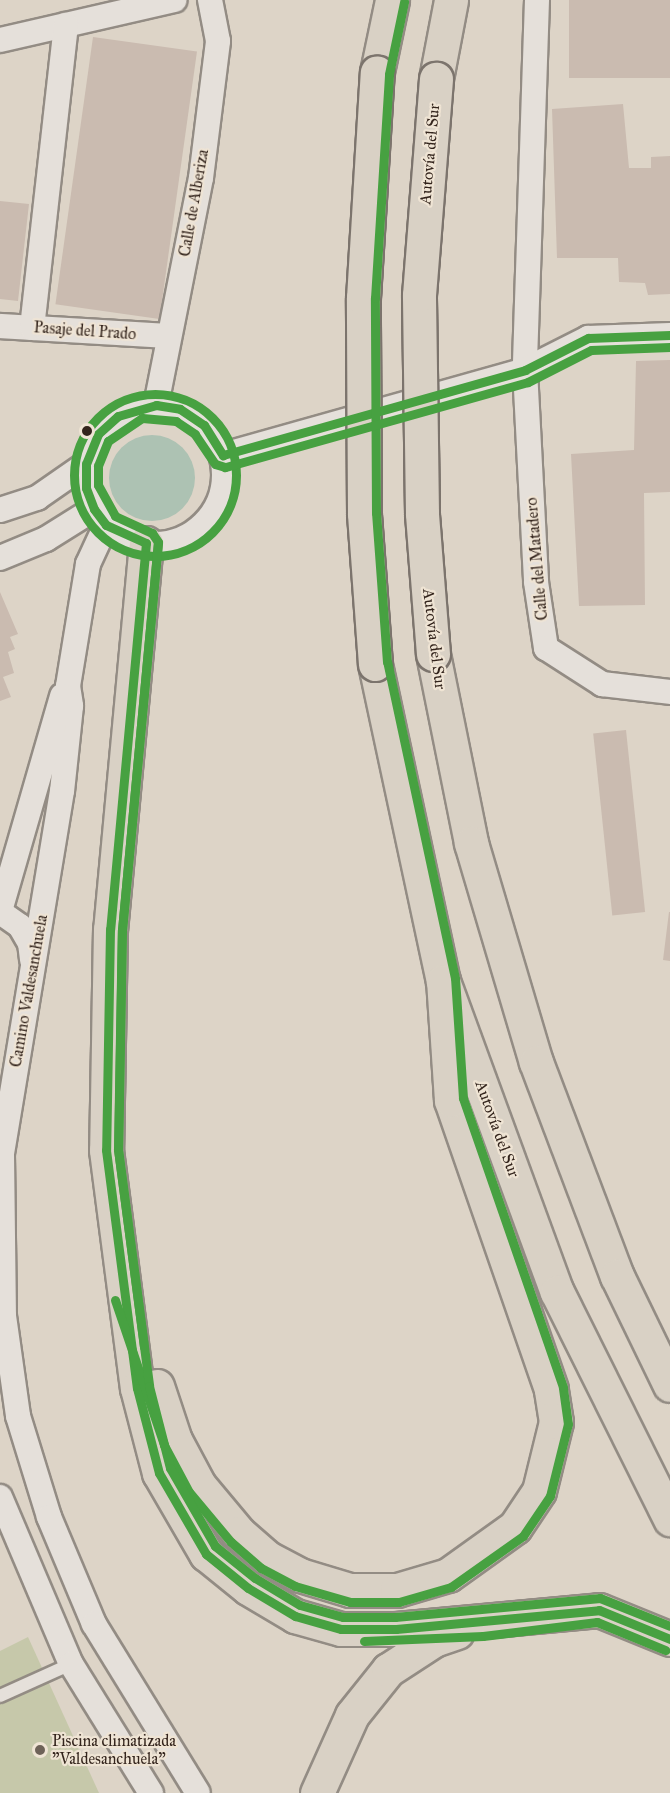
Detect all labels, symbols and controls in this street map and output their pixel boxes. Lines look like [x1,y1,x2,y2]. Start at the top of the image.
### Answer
street label: Autovía del Sur [416,103,444,205]
street label: Calle de Alberiza [175,148,213,258]
street label: Pasaje del Prado [33,318,137,344]
unlabelled marker [81,425,93,437]
street label: Calle del Matadero [522,497,552,621]
street label: Autovía del Sur [418,588,450,690]
street label: Camino Valdesanchuela [6,913,52,1069]
street label: Autovía del Sur [471,1078,523,1180]
place label: Piscina climatizada "Valdesanchuela" [52,1731,176,1769]
marker: Piscina climatizada "Valdesanchuela" [33,1743,47,1757]

